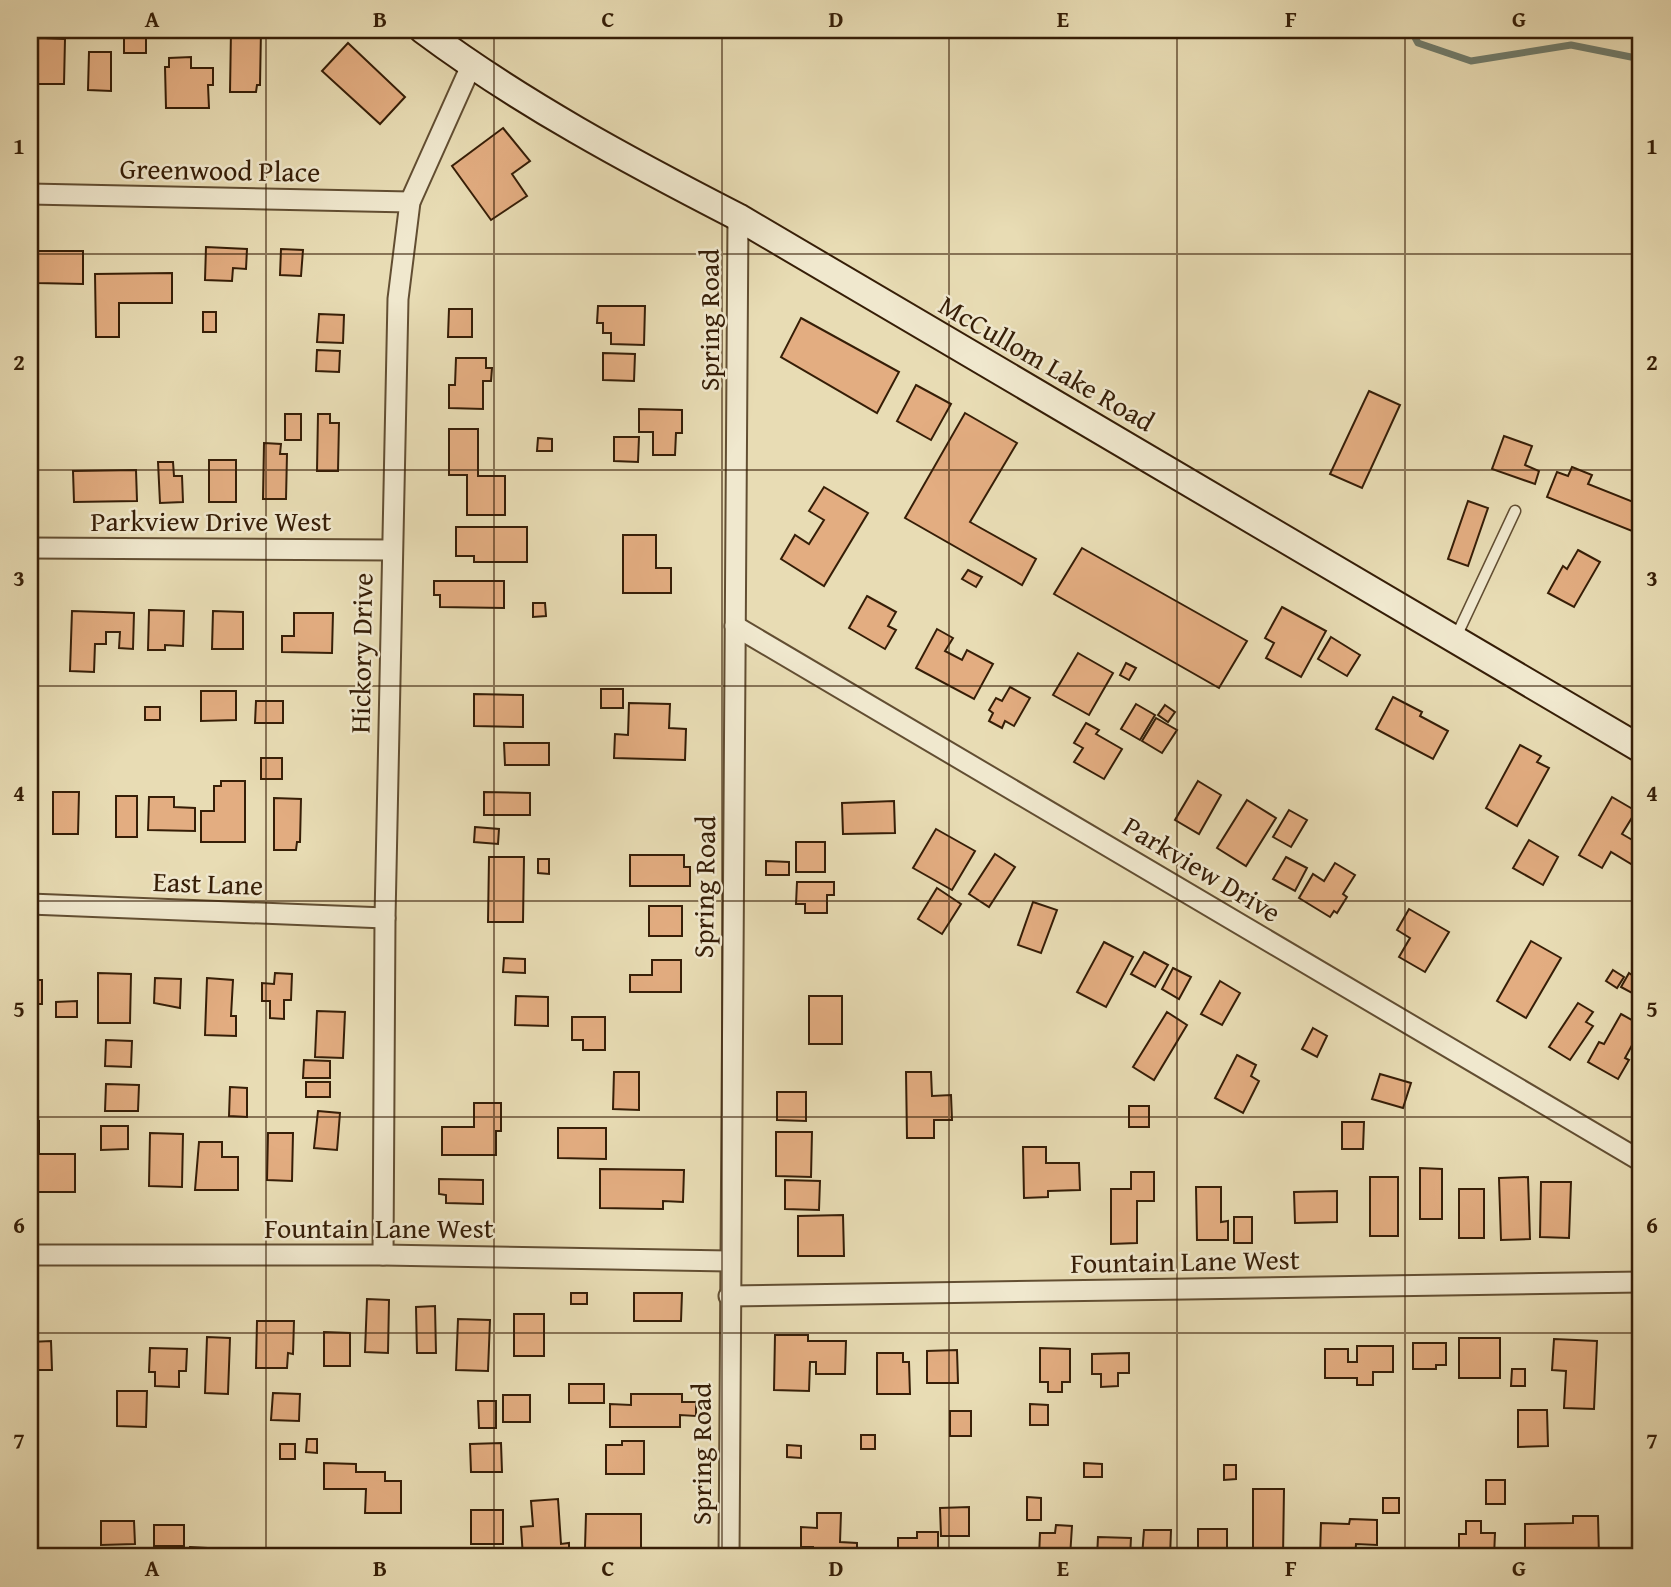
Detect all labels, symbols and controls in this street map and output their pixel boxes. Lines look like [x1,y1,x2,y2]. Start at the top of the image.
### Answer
text: A [145,2,160,35]
text: B [373,2,387,35]
text: C [601,2,615,35]
text: D [829,2,844,35]
text: E [1057,2,1069,35]
text: F [1285,2,1297,35]
text: G [1512,2,1526,35]
text: 1 [13,129,25,162]
text: 1 [1646,129,1658,162]
street label: Greenwood Place [119,147,321,192]
street label: Spring Road [688,249,729,391]
street label: McCullom Lake Road [932,284,1163,441]
text: 2 [13,345,25,378]
text: 2 [1646,345,1658,378]
street label: Parkview Drive West [91,500,332,541]
text: 3 [13,561,25,594]
text: 3 [1646,561,1658,594]
street label: Hickory Drive [339,572,382,734]
text: 4 [13,776,25,809]
text: 4 [1646,776,1658,809]
street label: Parkview Drive [1115,805,1289,932]
street label: Spring Road [682,815,725,959]
street label: East Lane [152,860,264,905]
text: 5 [13,992,25,1025]
text: 5 [1646,992,1658,1025]
street label: Fountain Lane West [264,1207,494,1248]
text: 6 [13,1208,25,1241]
text: 6 [1646,1208,1658,1241]
street label: Fountain Lane West [1070,1238,1300,1283]
street label: Spring Road [680,1383,721,1525]
text: 7 [13,1424,25,1457]
text: 7 [1646,1424,1658,1457]
text: A [145,1551,160,1584]
text: B [373,1551,387,1584]
text: C [601,1551,615,1584]
text: D [829,1551,844,1584]
text: E [1057,1551,1069,1584]
text: F [1285,1551,1297,1584]
text: G [1512,1551,1526,1584]

